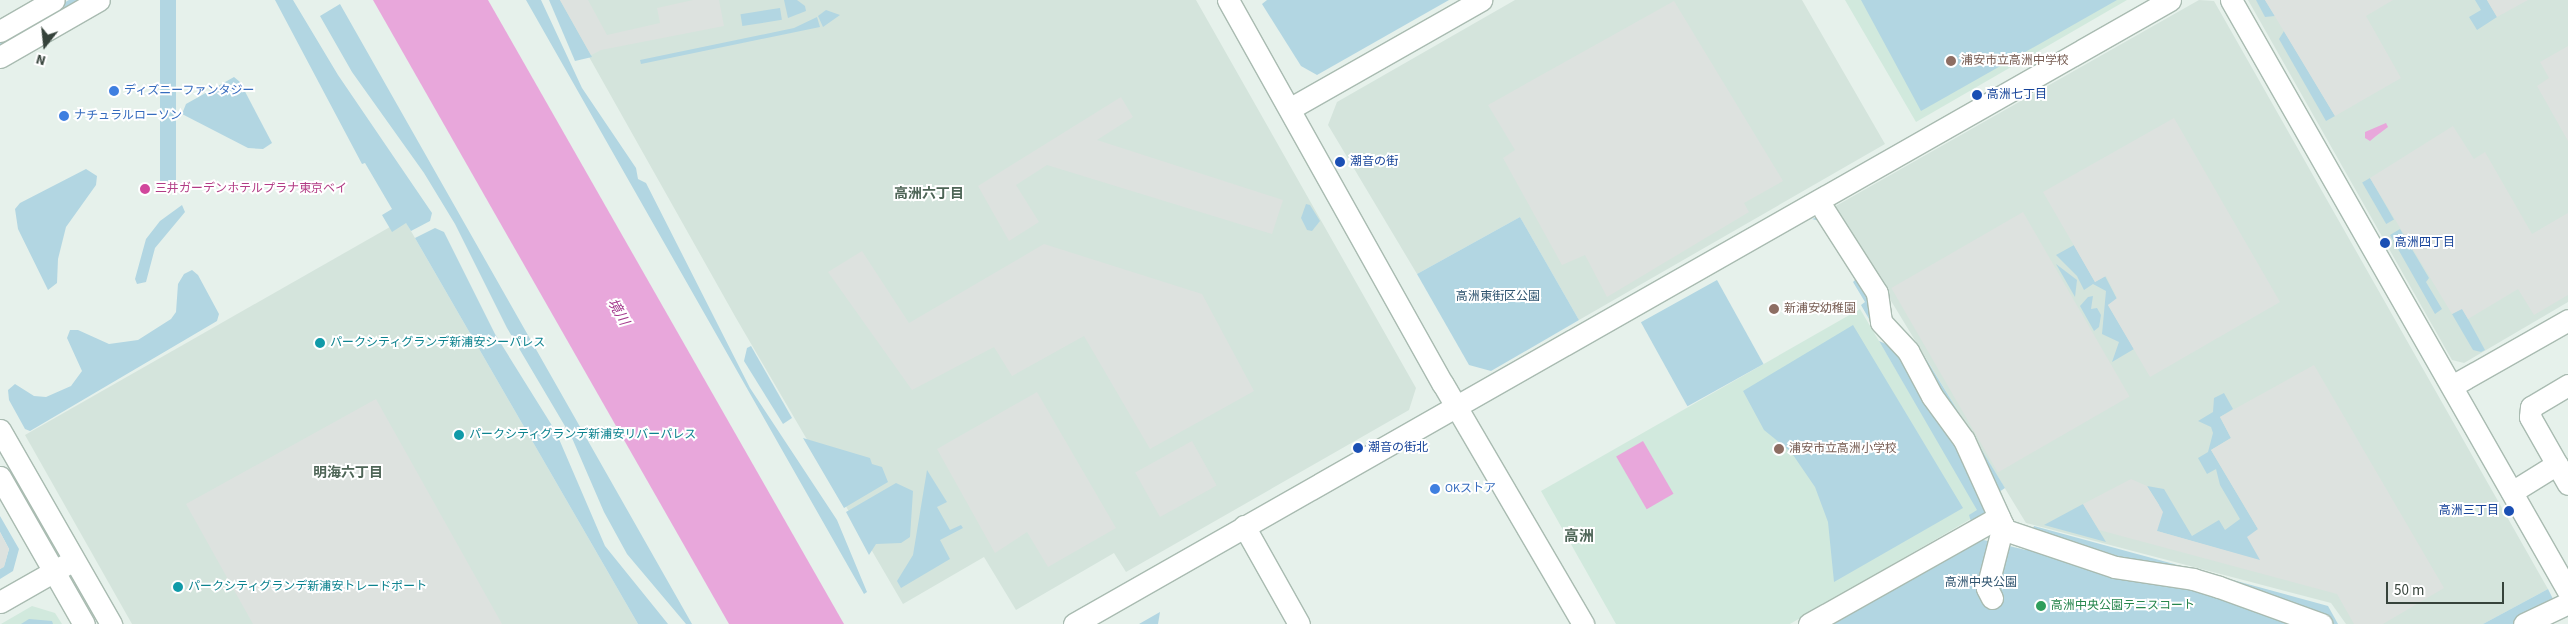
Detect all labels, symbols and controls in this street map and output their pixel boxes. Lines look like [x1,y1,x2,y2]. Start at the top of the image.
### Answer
north arrow [20,20,70,70]
text: N [34,49,48,70]
place label: 浦安市立高洲中学校 [1961,54,2069,68]
marker: 浦安市立高洲中学校 [1945,55,1957,67]
place label: ディズニーファンタジー [124,84,256,98]
marker: ディズニーファンタジー [108,85,120,97]
place label: 高洲七丁目 [1987,88,2047,102]
marker: 高洲七丁目 [1971,89,1983,101]
place label: ナチュラルローソン [74,109,182,123]
marker: ナチュラルローソン [58,110,70,122]
place label: 潮音の街 [1350,155,1398,169]
marker: 潮音の街 [1334,156,1346,168]
place label: 三井ガーデンホテルプラナ東京ベイ [155,182,347,196]
marker: 三井ガーデンホテルプラナ東京ベイ [139,183,151,195]
district label: 高洲六丁目 [894,186,964,202]
place label: 高洲四丁目 [2395,236,2455,250]
marker: 高洲四丁目 [2379,237,2391,249]
park label: 高洲東街区公園 [1456,290,1540,304]
water label: 境川 [604,296,632,328]
place label: 新浦安幼稚園 [1784,302,1856,316]
marker: 新浦安幼稚園 [1768,303,1780,315]
place label: パークシティグランデ新浦安シーパレス [330,336,546,350]
marker: パークシティグランデ新浦安シーパレス [314,337,326,349]
place label: パークシティグランデ新浦安リバーパレス [469,428,697,442]
marker: パークシティグランデ新浦安リバーパレス [453,429,465,441]
place label: 潮音の街北 [1368,441,1428,455]
marker: 潮音の街北 [1352,442,1364,454]
place label: 浦安市立高洲小学校 [1789,442,1897,456]
marker: 浦安市立高洲小学校 [1773,443,1785,455]
district label: 明海六丁目 [313,465,383,481]
place label: OKストア [1445,482,1496,496]
marker: OKストア [1429,483,1441,495]
place label: 高洲三丁目 [2439,504,2499,518]
marker: 高洲三丁目 [2503,505,2515,517]
district label: 高洲 [1564,528,1594,546]
scale bar [2388,572,2506,604]
park label: 高洲中央公園 [1945,576,2017,590]
place label: パークシティグランデ新浦安トレードポート [188,580,428,594]
text: 50 m [2394,580,2424,601]
marker: パークシティグランデ新浦安トレードポート [172,581,184,593]
place label: 高洲中央公園テニスコート [2051,599,2195,613]
marker: 高洲中央公園テニスコート [2035,600,2047,612]

